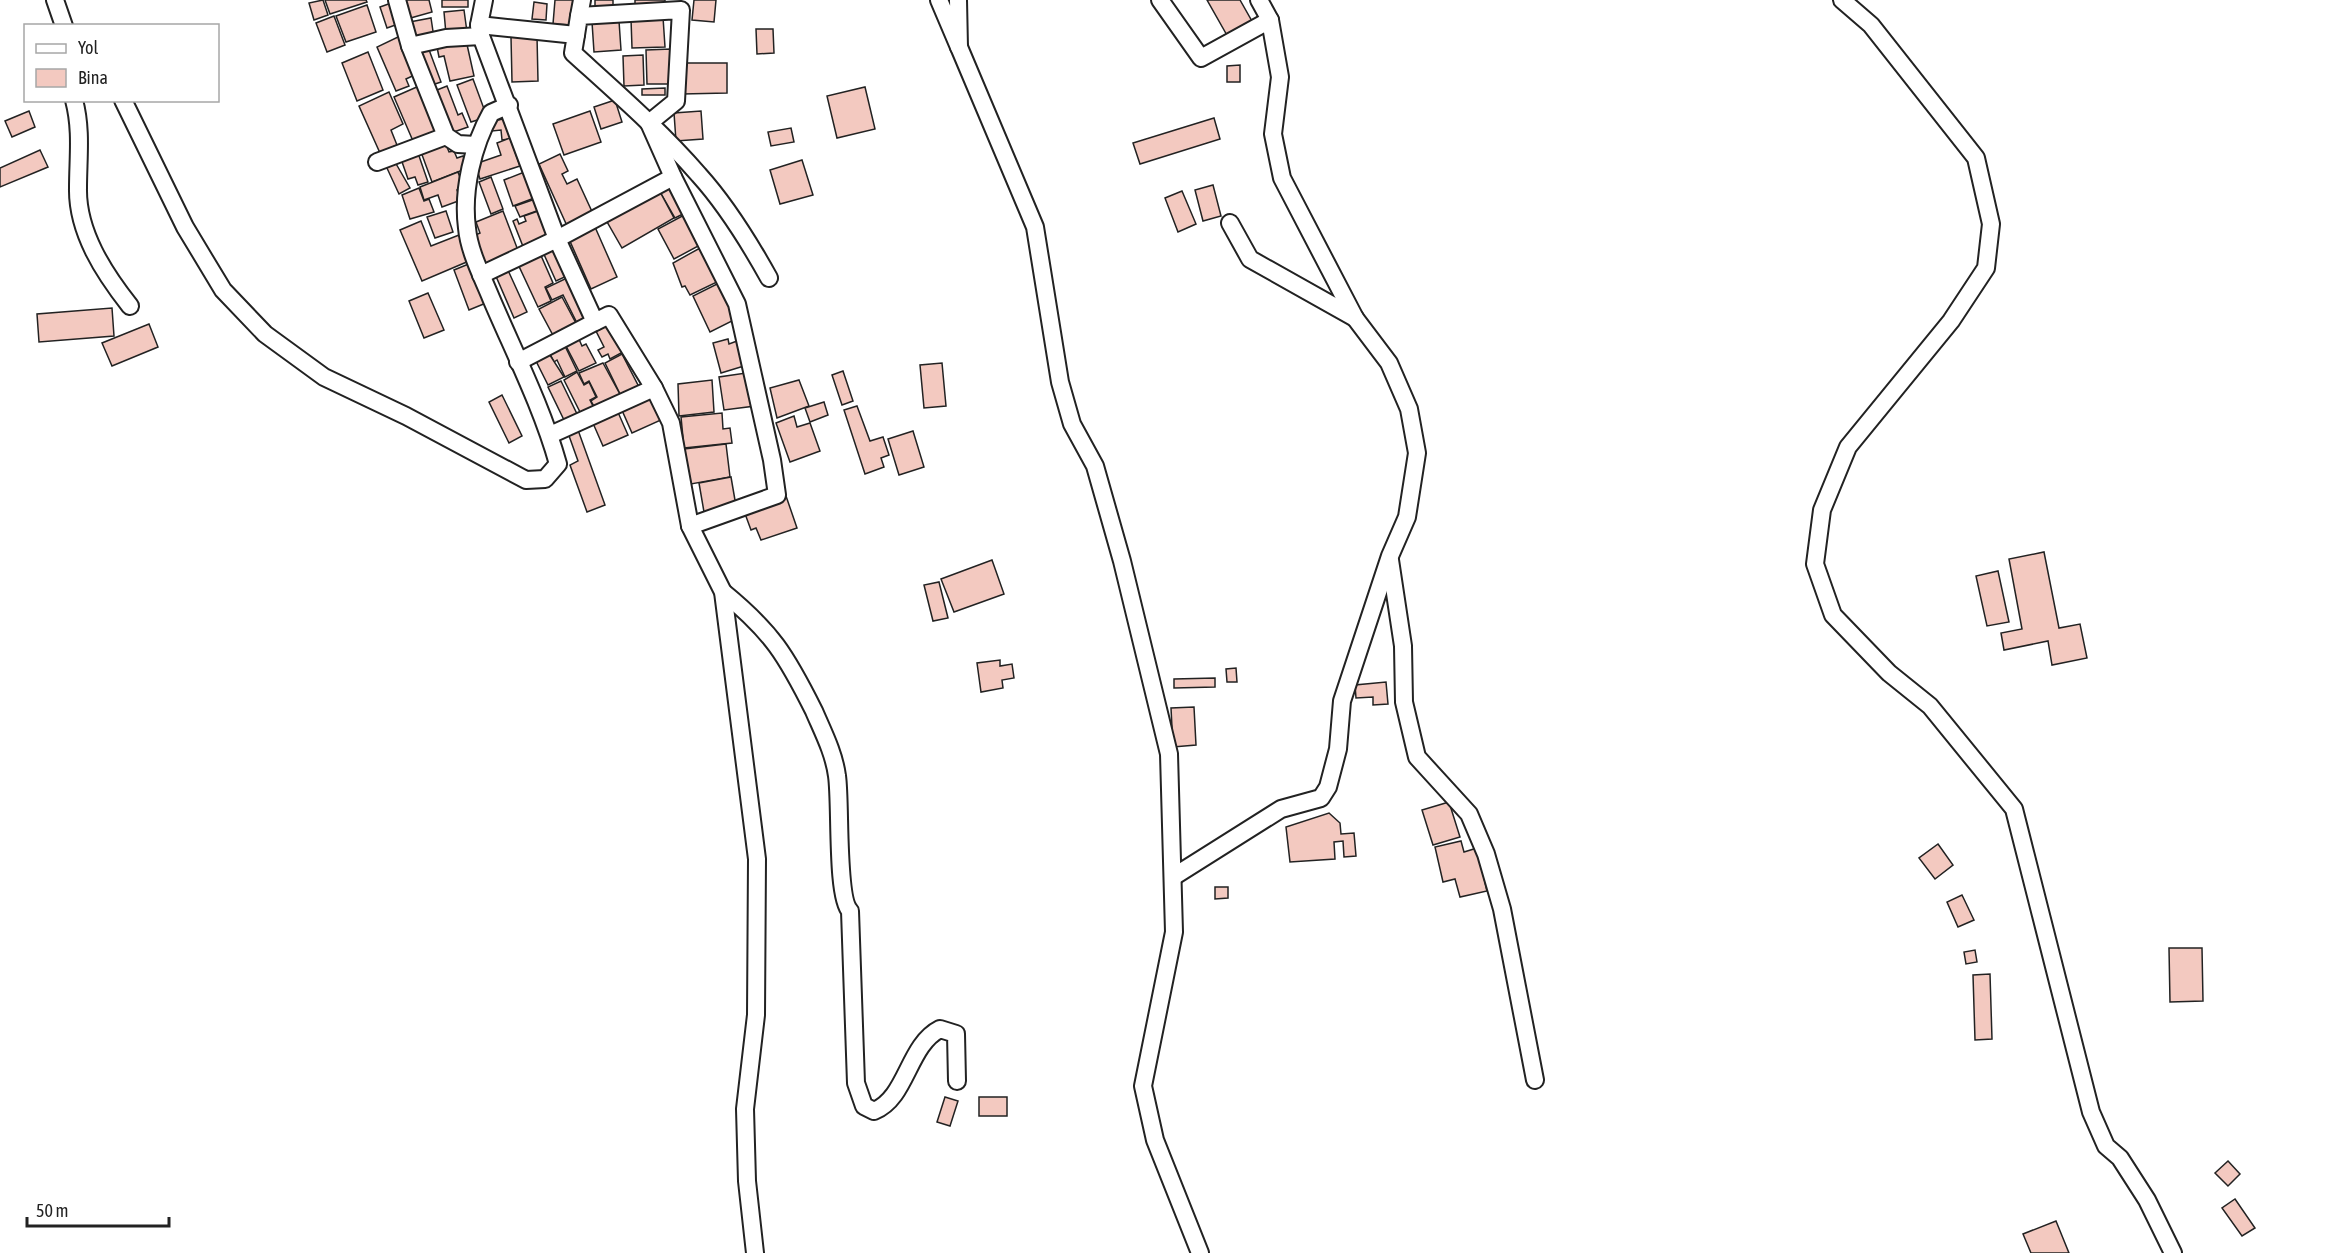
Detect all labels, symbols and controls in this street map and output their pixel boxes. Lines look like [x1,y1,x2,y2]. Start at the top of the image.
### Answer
legend [24,24,219,102]
text: Yol [78,37,98,58]
text: Bina [78,67,108,88]
scale bar [27,1190,170,1228]
text: 50 m [36,1200,68,1221]

